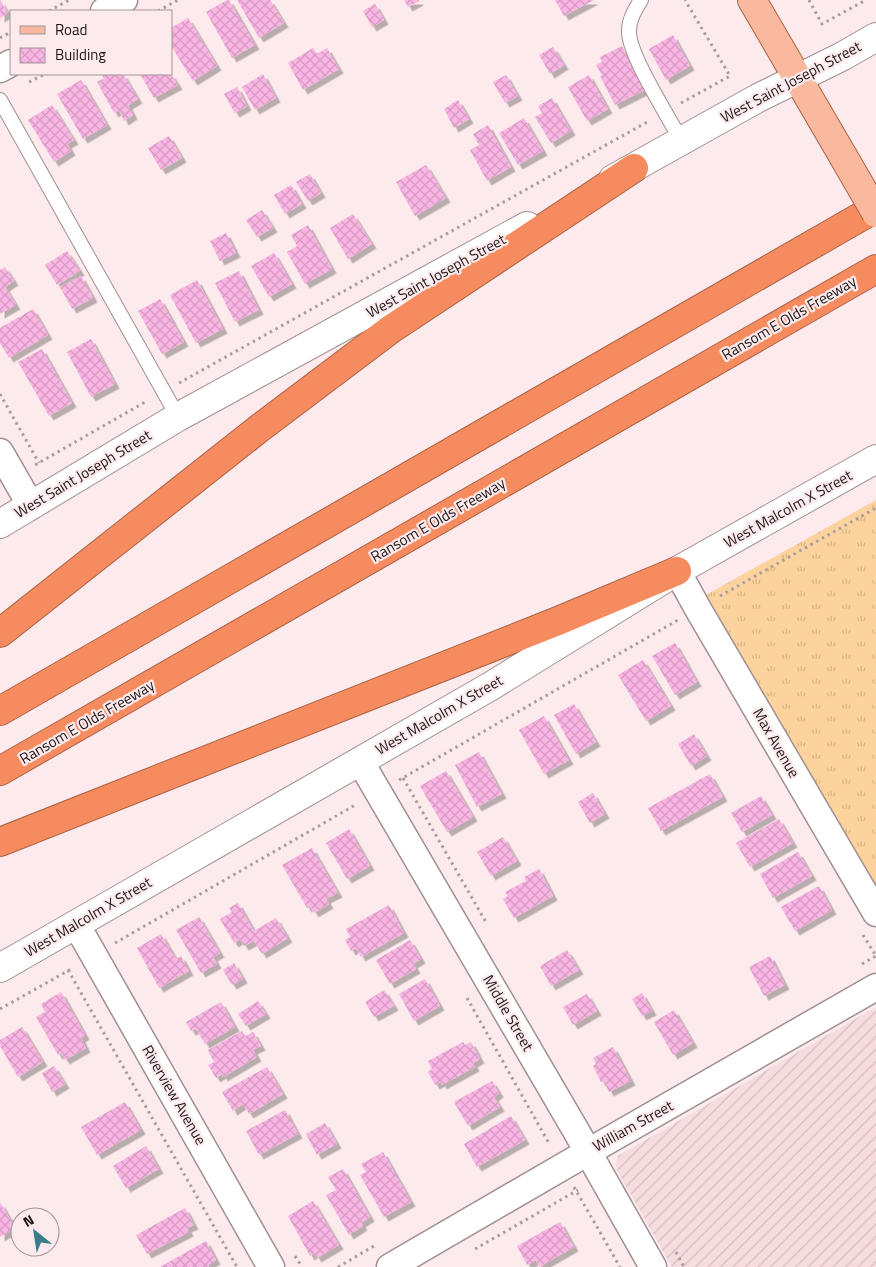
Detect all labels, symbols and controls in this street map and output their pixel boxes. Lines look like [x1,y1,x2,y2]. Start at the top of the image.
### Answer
legend [10,10,172,75]
text: Road [55,18,87,41]
street label: West Saint Joseph Street [716,34,866,128]
text: Building [55,43,106,66]
street label: West Saint Joseph Street [362,227,510,324]
street label: Ransom E Olds Freeway [717,269,861,366]
street label: West Saint Joseph Street [10,423,156,524]
street label: West Malcolm X Street [719,463,857,553]
street label: Ransom E Olds Freeway [366,471,510,568]
street label: West Malcolm X Street [371,668,507,760]
street label: Ransom E Olds Freeway [15,673,159,770]
street label: Max Avenue [747,704,806,782]
street label: West Malcolm X Street [20,870,156,962]
street label: Middle Street [477,970,540,1056]
street label: Riverview Avenue [136,1040,212,1149]
street label: William Street [588,1094,678,1157]
north arrow [10,1207,60,1257]
text: N [19,1209,38,1232]

